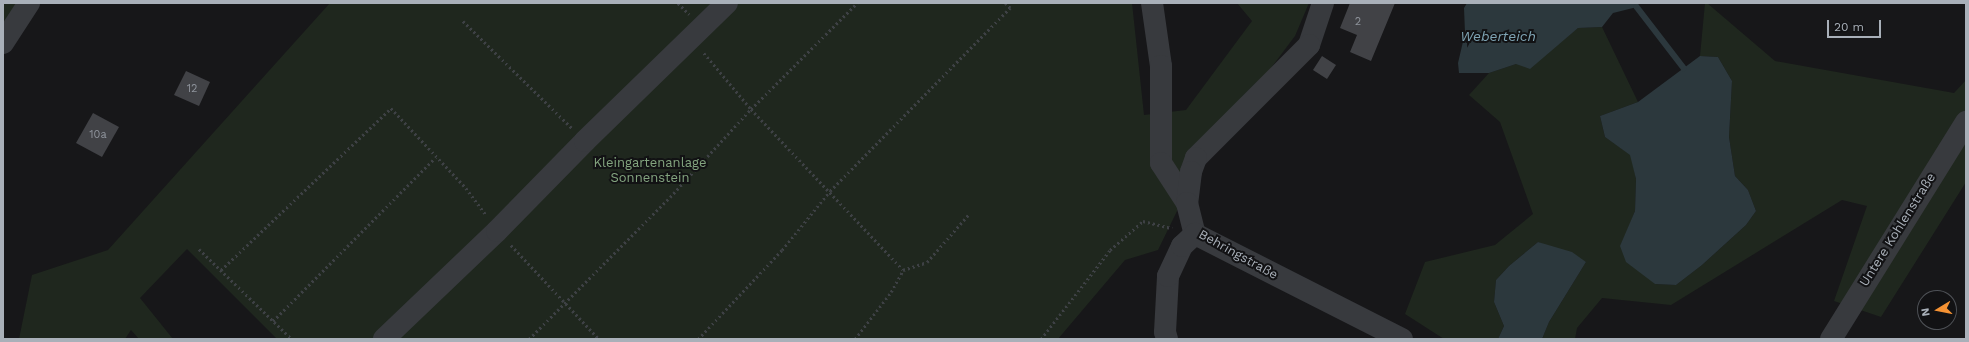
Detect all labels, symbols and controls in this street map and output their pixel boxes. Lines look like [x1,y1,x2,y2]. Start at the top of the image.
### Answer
scale bar [1829,12,1883,38]
house number: 2 [1355,15,1361,29]
text: 20 m [1834,20,1864,34]
water label: Weberteich [1460,28,1536,44]
house number: 12 [187,82,197,96]
house number: 10a [89,128,107,142]
park label: Kleingartenanlage Sonnenstein [594,156,706,187]
street label: Untere Kohlenstraße [1857,170,1939,290]
street label: Behringstraße [1196,227,1280,283]
north arrow [1917,290,1957,330]
text: N [1919,307,1933,317]

